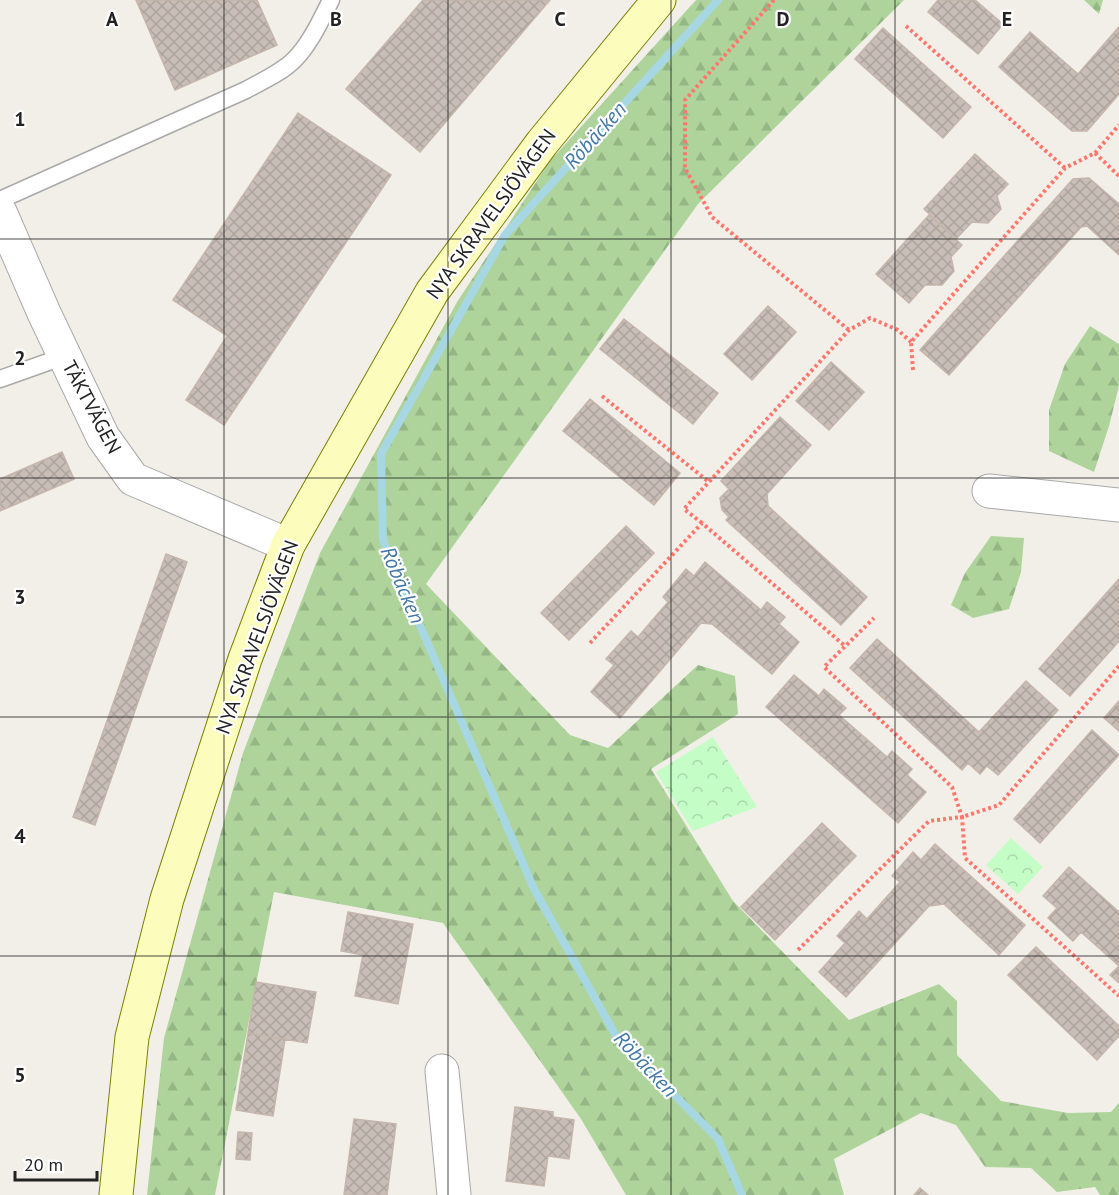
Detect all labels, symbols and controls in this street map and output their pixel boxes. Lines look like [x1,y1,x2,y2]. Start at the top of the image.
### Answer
text: A [106,6,119,32]
text: B [330,6,342,32]
text: C [554,6,566,32]
text: D [777,6,790,32]
text: E [1002,6,1012,32]
water label: Röbäcken [558,96,632,174]
text: 1 [14,106,26,132]
street label: NYA SKRAVELSJÖVÄGEN [420,124,562,304]
text: 2 [14,345,26,371]
street label: TÄKTVÄGEN [57,356,127,458]
street label: NYA SKRAVELSJÖVÄGEN [210,536,304,738]
water label: Röbäcken [375,542,431,628]
text: 3 [14,584,26,610]
text: 4 [14,823,26,849]
water label: Röbäcken [608,1025,684,1103]
text: 5 [14,1062,26,1088]
scale bar [15,1144,98,1182]
text: 20 m [24,1153,63,1176]

